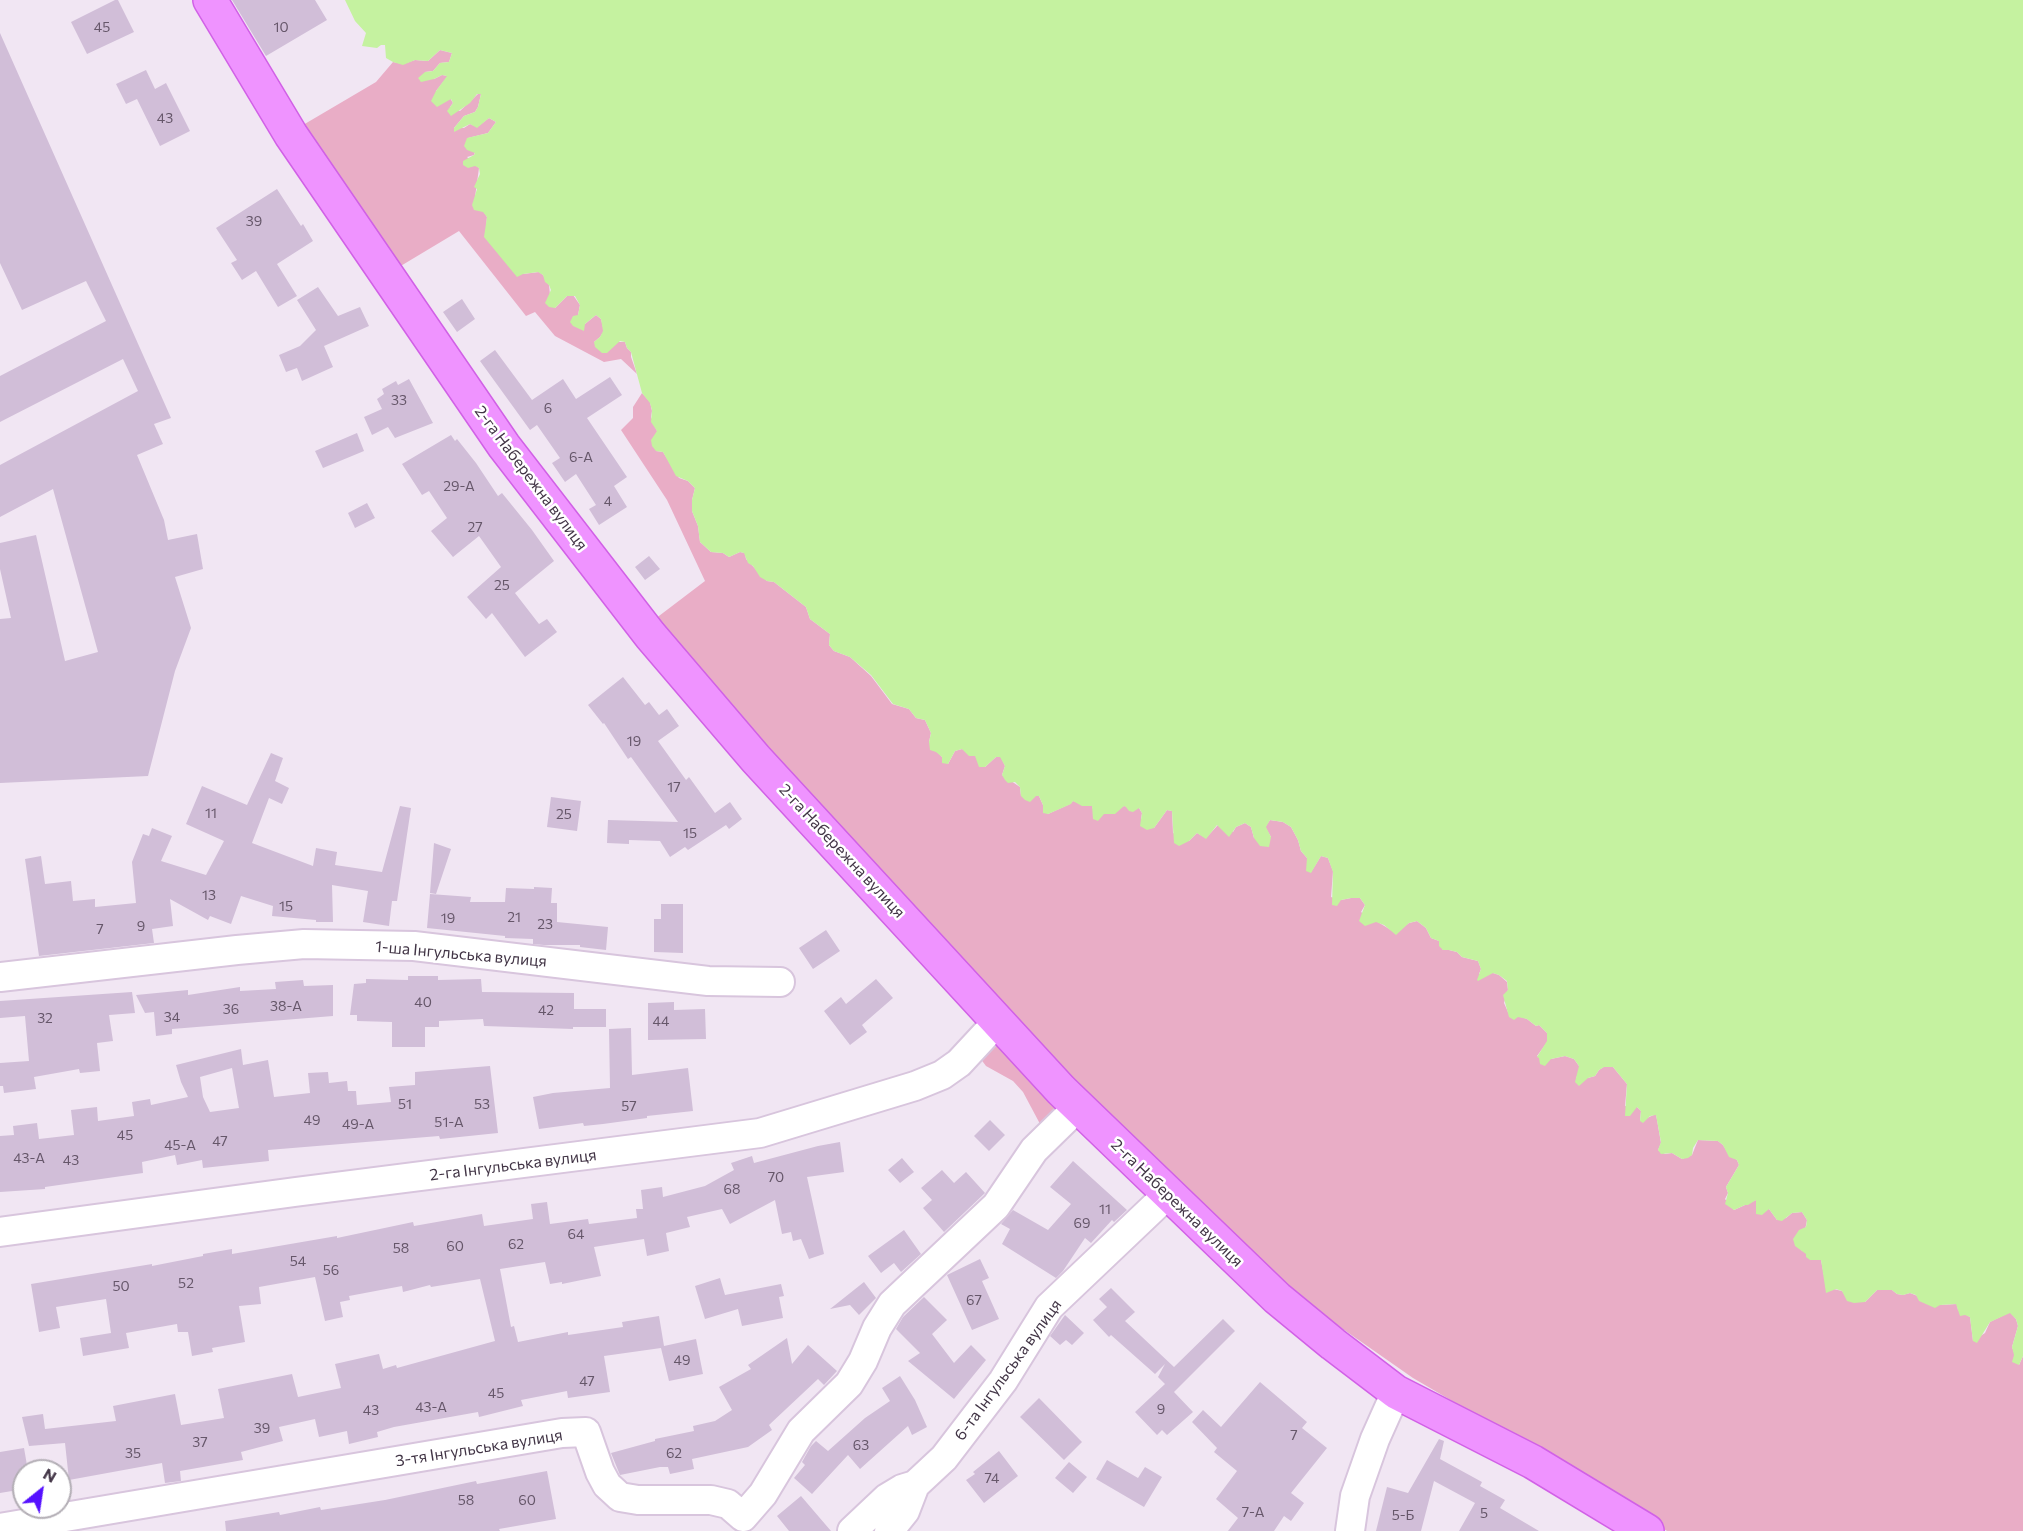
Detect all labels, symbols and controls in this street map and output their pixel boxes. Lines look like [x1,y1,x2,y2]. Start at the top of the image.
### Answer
house number: 45 [94,19,110,35]
house number: 10 [273,19,289,35]
house number: 43 [157,110,173,126]
house number: 39 [246,213,262,229]
house number: 33 [391,392,407,408]
house number: 6 [544,400,552,416]
street label: 2-га Набережна вулиця [470,402,592,554]
house number: 6-А [569,449,593,465]
house number: 29-А [443,478,475,494]
house number: 4 [604,493,612,509]
house number: 27 [467,519,483,535]
house number: 25 [494,577,510,593]
house number: 19 [627,733,641,749]
house number: 17 [667,779,681,795]
street label: 2-га Набережна вулиця [775,780,909,922]
house number: 11 [205,805,217,821]
house number: 25 [556,806,572,822]
house number: 15 [683,825,697,841]
house number: 13 [202,887,216,903]
house number: 15 [279,898,293,914]
house number: 21 [507,909,521,925]
house number: 19 [441,910,455,926]
house number: 23 [537,916,553,932]
house number: 9 [137,918,145,934]
house number: 7 [96,921,104,937]
street label: 1-ша Інгульська вулиця [374,937,548,971]
house number: 40 [414,994,432,1010]
house number: 38-А [270,998,302,1014]
house number: 36 [223,1001,239,1017]
house number: 42 [538,1002,554,1018]
house number: 34 [164,1009,180,1025]
house number: 32 [37,1010,53,1026]
house number: 44 [653,1013,669,1029]
house number: 51 [398,1096,412,1112]
house number: 53 [474,1096,490,1112]
house number: 57 [621,1098,637,1114]
house number: 49 [304,1112,320,1128]
house number: 51-А [434,1114,464,1130]
house number: 49-А [342,1116,374,1132]
house number: 45 [117,1127,133,1143]
house number: 47 [212,1133,228,1149]
street label: 2-га Набережна вулиця [1107,1135,1247,1271]
house number: 45-А [164,1137,196,1153]
street label: 2-га Інгульська вулиця [428,1145,598,1185]
house number: 43-А [13,1150,45,1166]
house number: 43 [63,1152,79,1168]
house number: 70 [768,1169,784,1185]
house number: 68 [724,1181,740,1197]
house number: 11 [1099,1201,1111,1217]
house number: 69 [1074,1215,1090,1231]
house number: 64 [568,1226,584,1242]
house number: 62 [508,1236,524,1252]
house number: 60 [446,1238,464,1254]
house number: 58 [393,1240,409,1256]
house number: 54 [290,1253,306,1269]
house number: 56 [323,1262,339,1278]
house number: 52 [178,1275,194,1291]
house number: 50 [112,1278,130,1294]
house number: 67 [966,1292,982,1308]
street label: 6-та Інгульська вулиця [950,1296,1066,1444]
house number: 49 [674,1352,690,1368]
house number: 47 [579,1373,595,1389]
house number: 45 [488,1385,504,1401]
house number: 43-А [415,1399,447,1415]
house number: 9 [1157,1401,1165,1417]
house number: 43 [363,1402,379,1418]
house number: 39 [254,1420,270,1436]
street label: 3-тя Інгульська вулиця [394,1425,564,1471]
house number: 7 [1290,1427,1298,1443]
house number: 37 [192,1434,208,1450]
house number: 63 [853,1437,869,1453]
house number: 35 [125,1445,141,1461]
house number: 62 [666,1445,682,1461]
north arrow [12,1459,72,1519]
text: N [40,1463,60,1486]
house number: 74 [985,1470,999,1486]
house number: 58 [458,1492,474,1508]
house number: 60 [518,1492,536,1508]
house number: 7-А [1242,1504,1264,1520]
house number: 5 [1480,1505,1488,1521]
house number: 5-Б [1392,1507,1414,1523]

